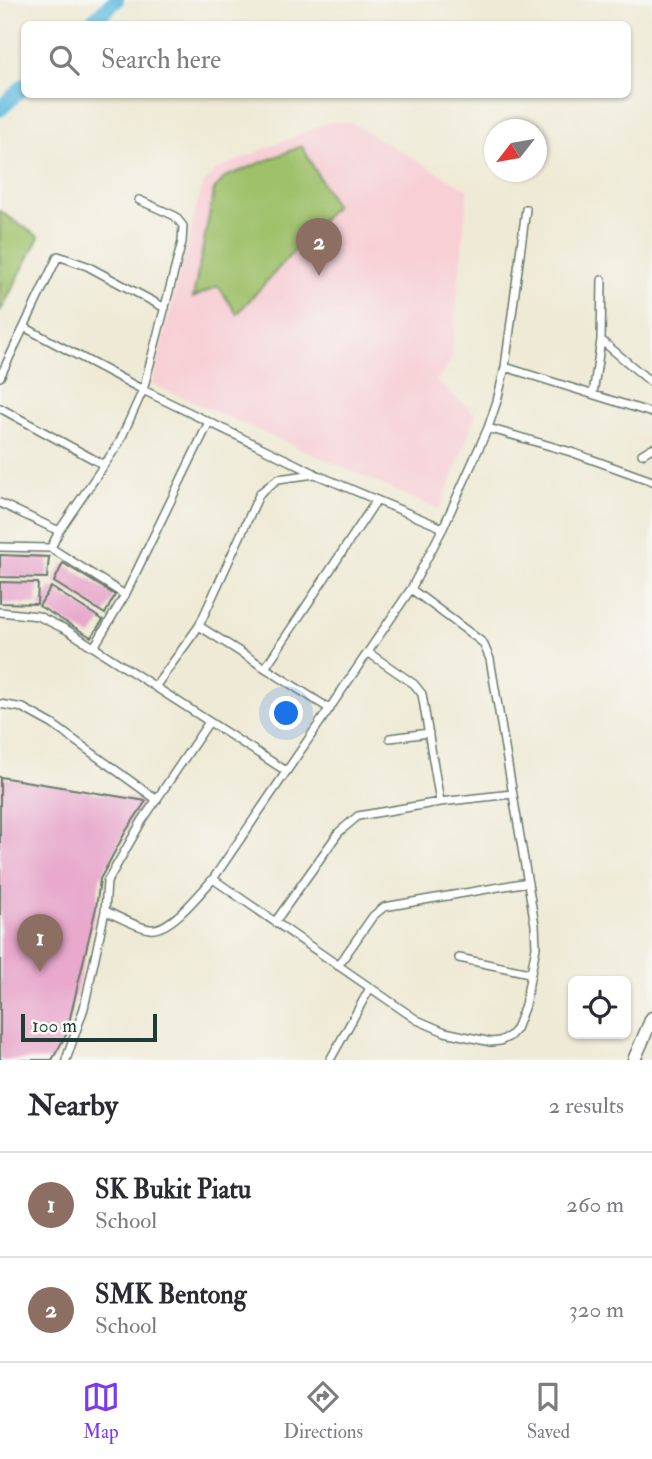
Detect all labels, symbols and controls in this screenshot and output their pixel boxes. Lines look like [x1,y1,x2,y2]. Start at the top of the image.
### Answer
search box [21,21,631,98]
icon: search [45,41,83,79]
text: Search here [101,44,221,76]
north arrow [484,119,547,182]
pin: 2 [296,218,342,276]
your location [269,696,303,730]
pin: 1 [17,914,63,972]
map controls [568,976,631,1039]
button: locate [568,976,631,1039]
scale bar [21,1011,158,1043]
text: 100 m [32,1014,77,1038]
text: Nearby [28,1087,118,1124]
text: 2 results [549,1091,624,1120]
text: SK Bukit Piatu [95,1174,251,1206]
text: 1 [47,1190,55,1219]
text: 260 m [566,1190,624,1219]
text: School [95,1206,157,1235]
text: SMK Bentong [95,1279,246,1311]
text: 2 [45,1295,57,1324]
text: 320 m [569,1295,624,1324]
text: School [95,1311,157,1340]
tab: Map [82,1378,120,1444]
tab: Directions [283,1378,363,1444]
tab: Saved [527,1378,570,1444]

